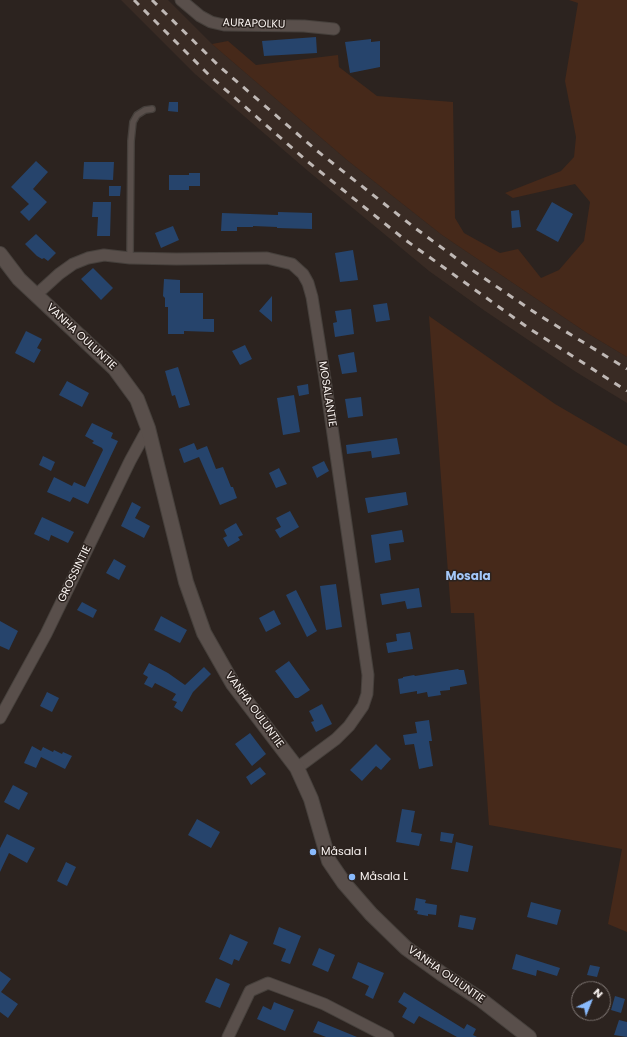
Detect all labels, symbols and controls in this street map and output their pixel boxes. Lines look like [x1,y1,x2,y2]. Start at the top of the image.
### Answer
street label: AURAPOLKU [222,16,286,32]
street label: VANHA OULUNTIE [43,301,119,373]
street label: MOSALANTIE [315,360,339,428]
street label: GROSSINTIE [56,543,94,605]
district label: Mosala [445,570,491,584]
street label: VANHA OULUNTIE [222,669,286,751]
place label: Måsala I [321,845,367,859]
marker: Måsala I [308,847,318,857]
place label: Måsala L [360,870,408,884]
marker: Måsala L [347,872,357,882]
street label: VANHA OULUNTIE [405,944,487,1006]
north arrow [571,981,611,1021]
text: N [590,984,607,1002]

